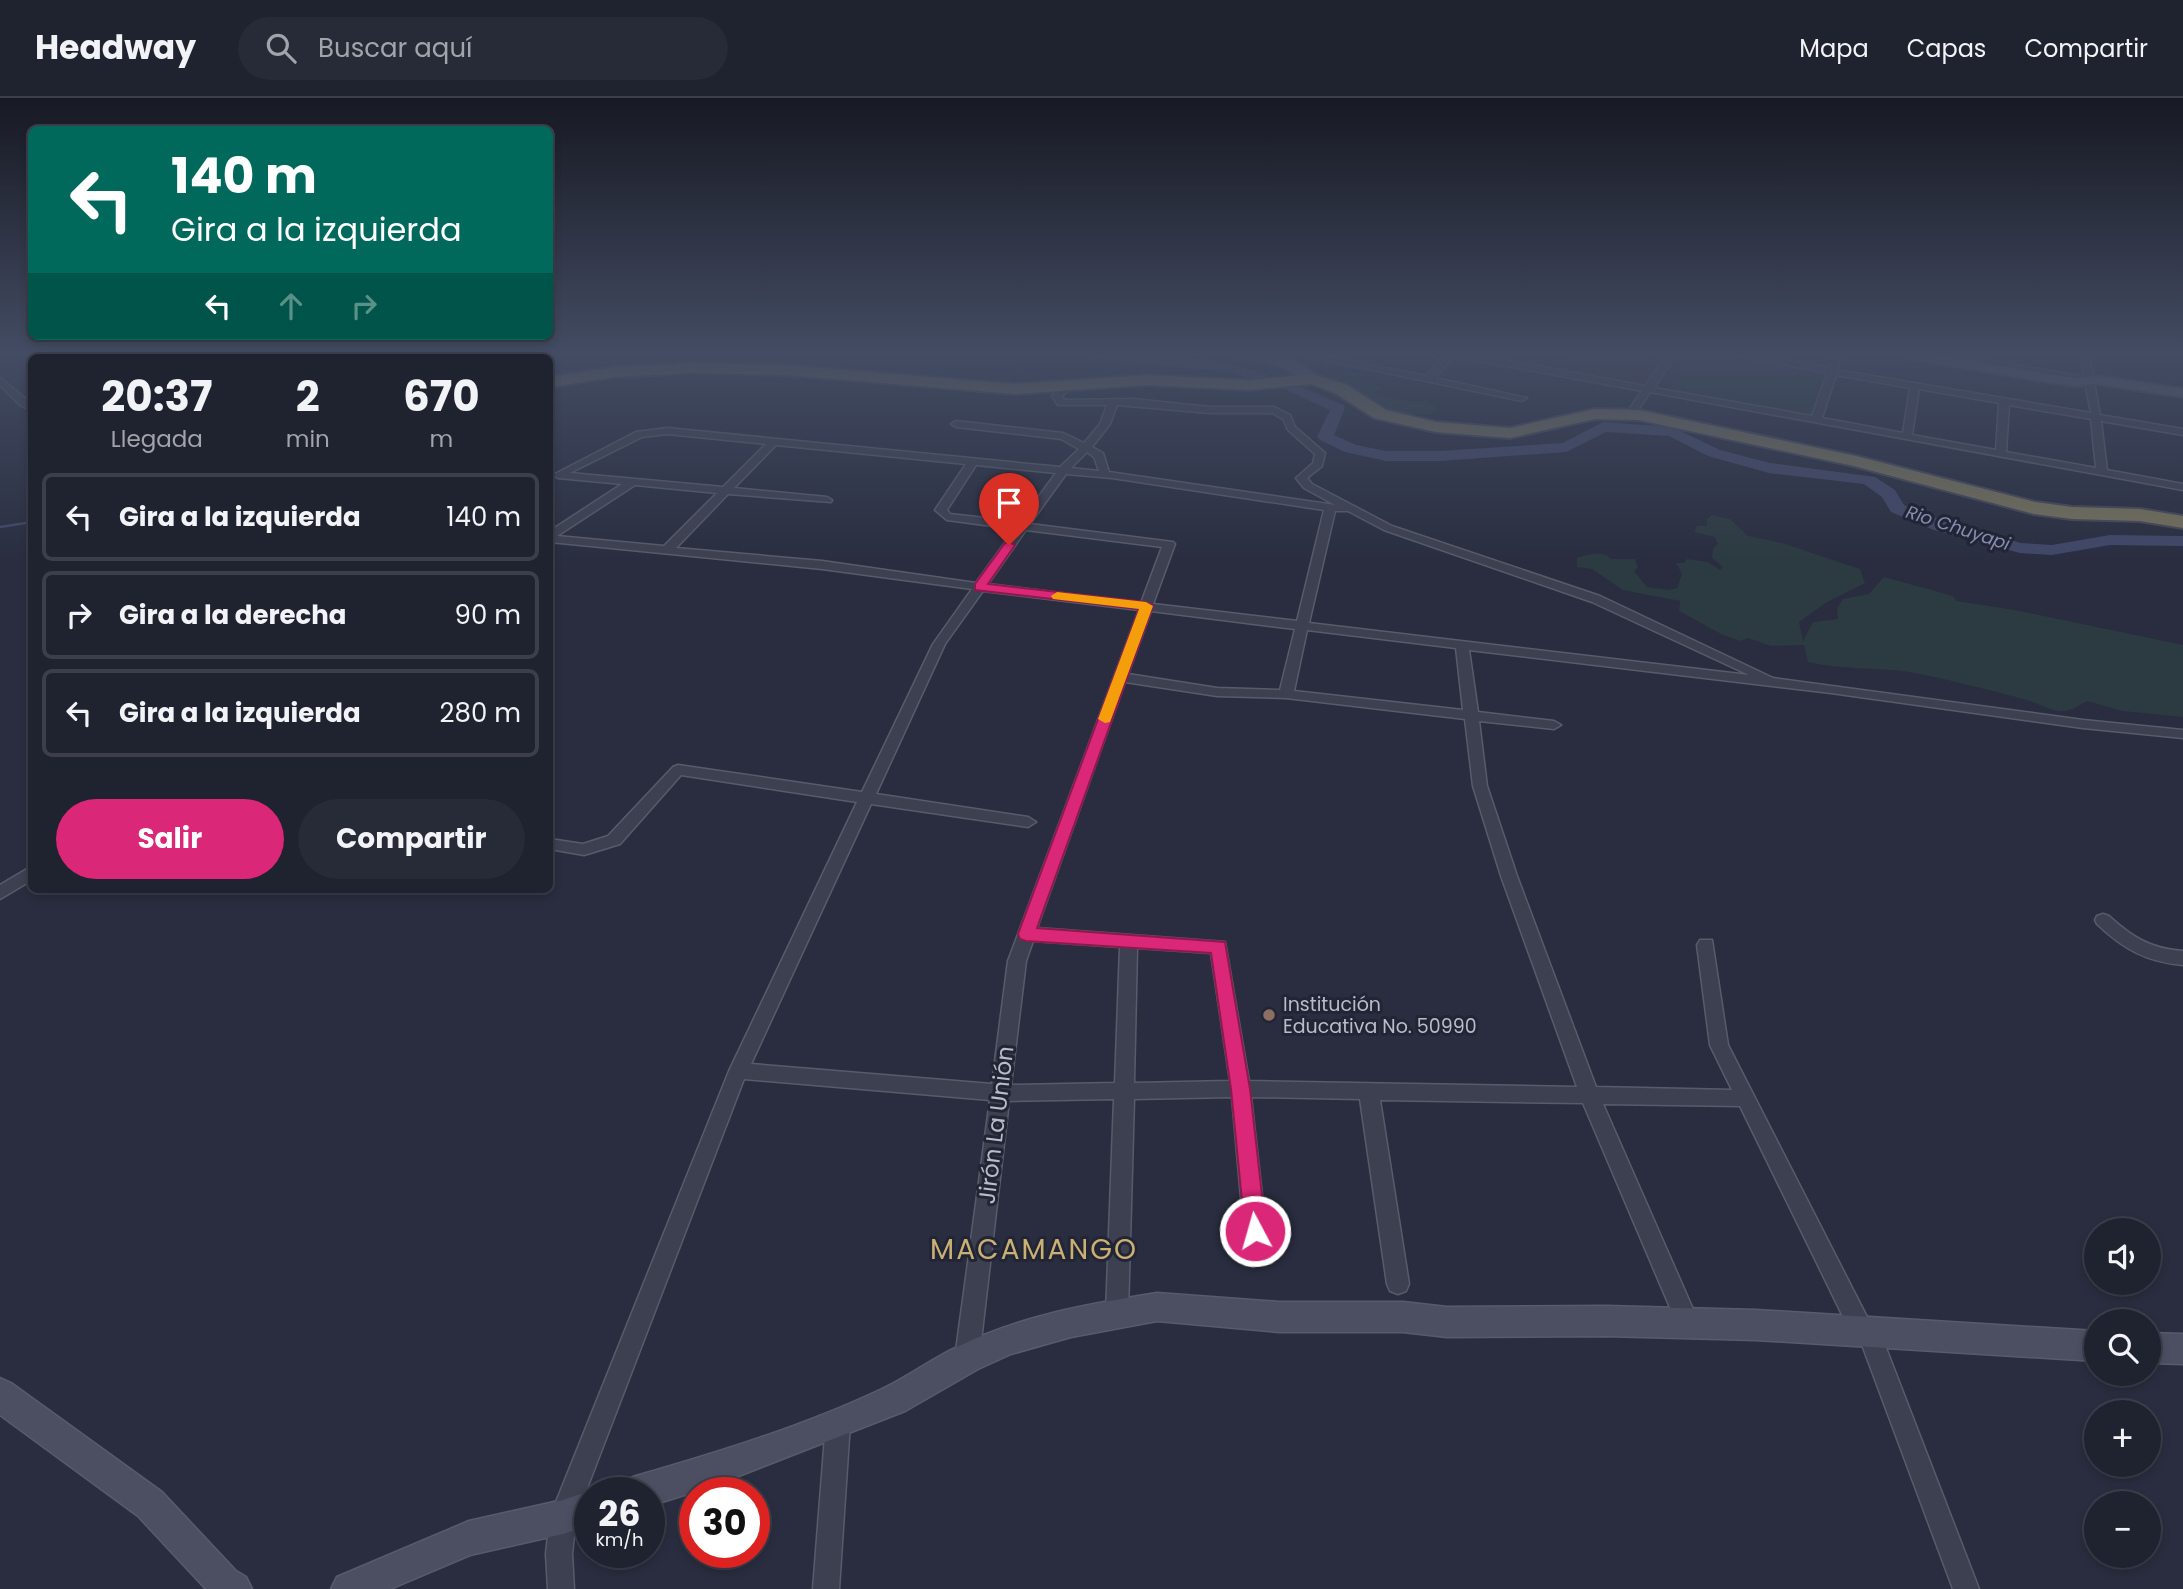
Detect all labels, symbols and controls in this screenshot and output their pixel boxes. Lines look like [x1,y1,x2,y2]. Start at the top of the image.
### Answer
search box [238,17,728,80]
text: Headway [35,24,196,71]
icon: search [262,29,300,67]
text: Buscar aquí [318,30,472,66]
text: Mapa [1799,32,1869,65]
text: Capas [1907,32,1986,65]
text: Compartir [2024,32,2148,65]
text: 140 m [171,142,317,210]
icon: left [56,154,147,245]
text: Gira a la izquierda [171,207,462,252]
icon: left [199,287,237,325]
icon: ahead [272,287,310,325]
icon: right [345,287,383,325]
text: 20:37 [101,367,212,426]
text: 2 [296,367,320,426]
text: 670 [403,367,480,426]
text: Llegada [111,423,203,455]
text: min [286,423,330,455]
text: m [430,423,453,455]
pin [979,473,1039,545]
icon: arrive [990,484,1028,522]
icon: left [60,498,98,536]
text: Gira a la izquierda [119,499,361,535]
text: 140 m [446,499,521,535]
water label: Rio Chuyapi [1903,499,2014,556]
icon: right [60,596,98,634]
text: Gira a la derecha [119,597,347,633]
text: 90 m [455,597,521,633]
icon: left [60,694,98,732]
text: Gira a la izquierda [119,695,361,731]
text: 280 m [440,695,521,731]
button: Salir [56,799,284,879]
button: Compartir [298,799,525,879]
place label: Institución Educativa No. 50990 [1283,991,1477,1040]
marker: Institución Educativa No. 50990 [1261,1007,1277,1023]
street label: Jirón La Unión [970,1044,1022,1206]
position arrow [1218,1194,1292,1268]
map controls [2084,1218,2161,1568]
button: sound [2084,1218,2161,1295]
district label: MACAMANGO [930,1230,1138,1269]
button: search [2084,1309,2161,1386]
button: + [2084,1400,2161,1477]
speed limit sign: 30 [679,1477,770,1568]
text: 26 [598,1489,641,1538]
button: − [2084,1491,2161,1568]
text: km/h [596,1527,643,1552]

